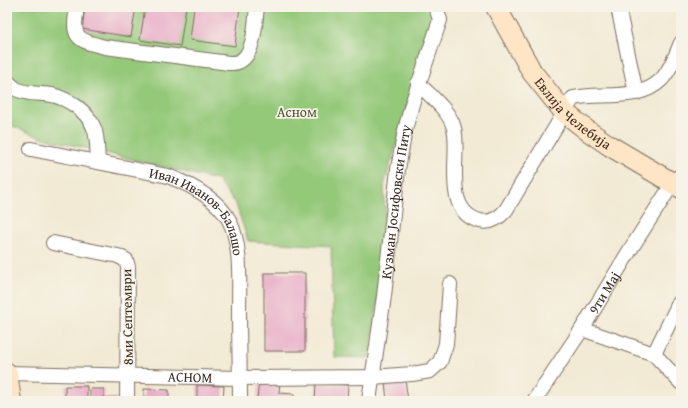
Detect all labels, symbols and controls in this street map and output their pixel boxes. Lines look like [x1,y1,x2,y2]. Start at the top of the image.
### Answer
street label: Евлија Челебија [530,73,616,154]
park label: Асном [277,102,317,122]
street label: Кузман Јосифовски Питу [376,122,416,280]
street label: Иван Иванов–Балашо [147,163,248,257]
street label: 9ти Мај [583,268,625,318]
street label: 8ми Септември [116,269,138,365]
street label: АСНОМ [167,366,213,387]

